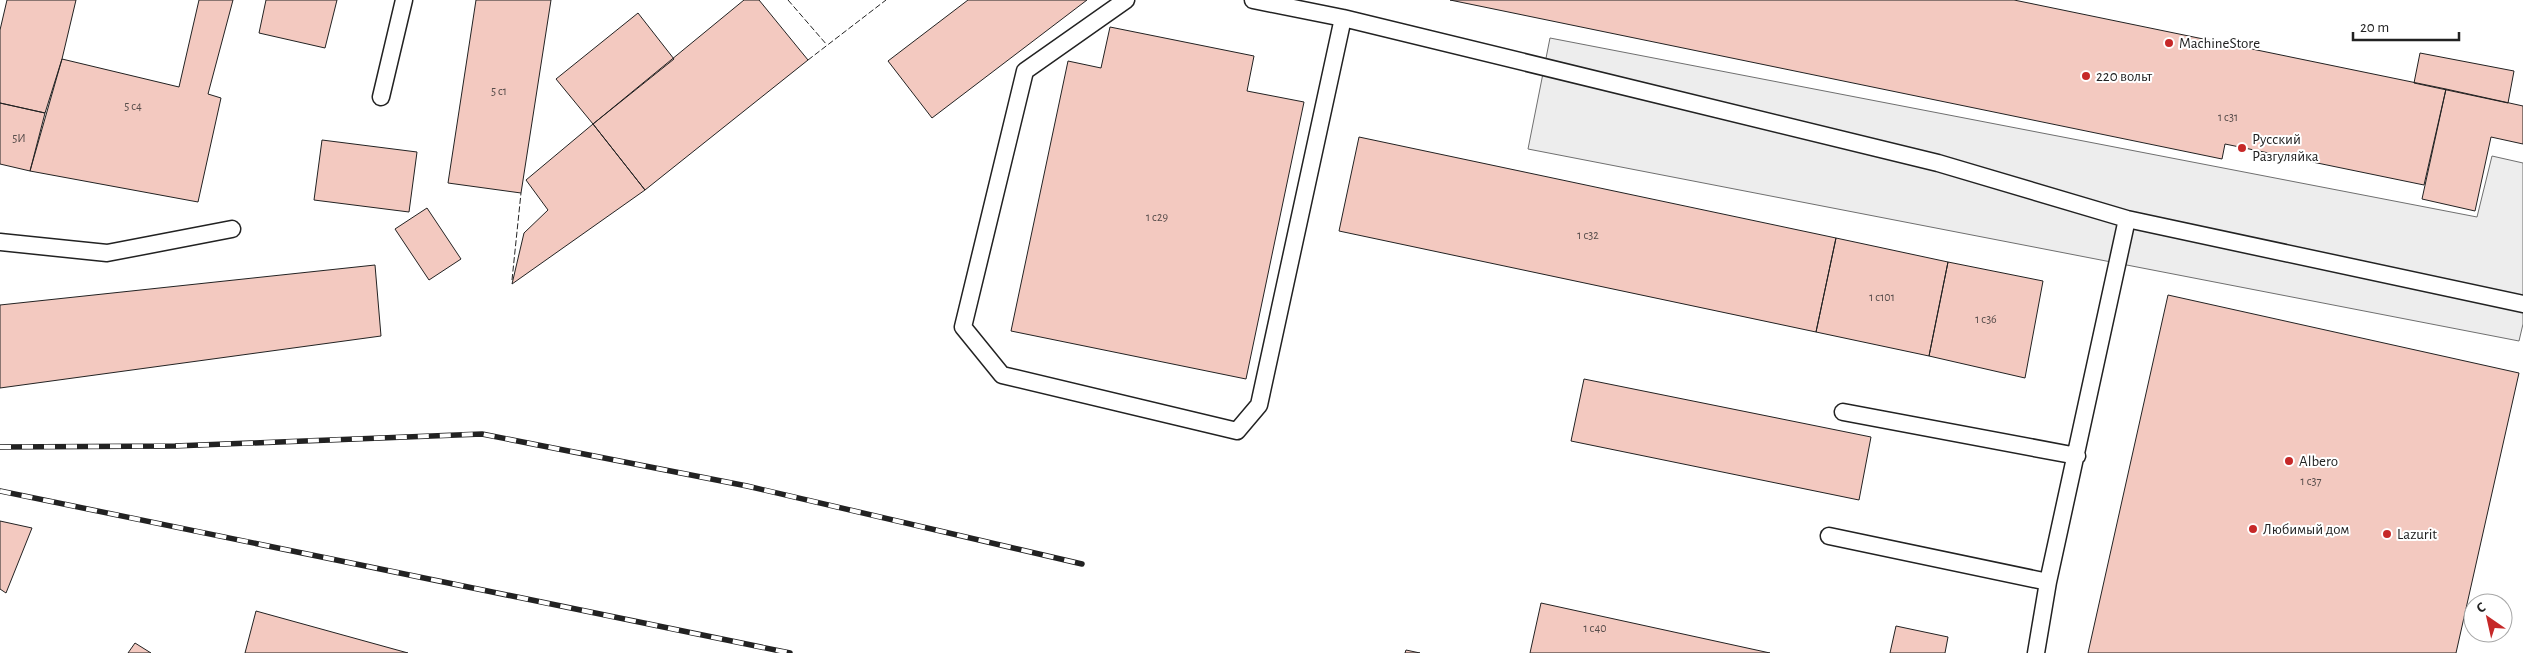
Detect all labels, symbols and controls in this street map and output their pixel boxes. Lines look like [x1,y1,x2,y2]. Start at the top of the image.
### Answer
scale bar [2353,10,2459,42]
text: 20 m [2360,20,2389,35]
place label: MachineStore [2179,36,2260,51]
marker: MachineStore [2163,37,2175,49]
place label: 220 вольт [2096,69,2153,84]
marker: 220 вольт [2080,70,2092,82]
house number: 5 с1 [491,85,507,97]
house number: 5 с4 [124,100,142,112]
house number: 1 с31 [2218,111,2238,123]
house number: 5И [12,132,26,144]
place label: Русский Разгуляйка [2252,132,2319,164]
marker: Русский Разгуляйка [2236,142,2248,154]
house number: 1 с29 [1146,211,1168,223]
house number: 1 с32 [1577,229,1599,241]
house number: 1 с101 [1869,291,1895,303]
house number: 1 с36 [1975,313,1997,325]
place label: Albero [2299,454,2338,469]
marker: Albero [2283,455,2295,467]
house number: 1 с37 [2301,475,2321,487]
place label: Любимый дом [2263,522,2350,537]
marker: Любимый дом [2247,523,2259,535]
place label: Lazurit [2397,527,2437,542]
marker: Lazurit [2381,528,2393,540]
north arrow [2463,593,2513,643]
text: С [2474,600,2489,616]
house number: 1 с40 [1583,622,1607,634]

